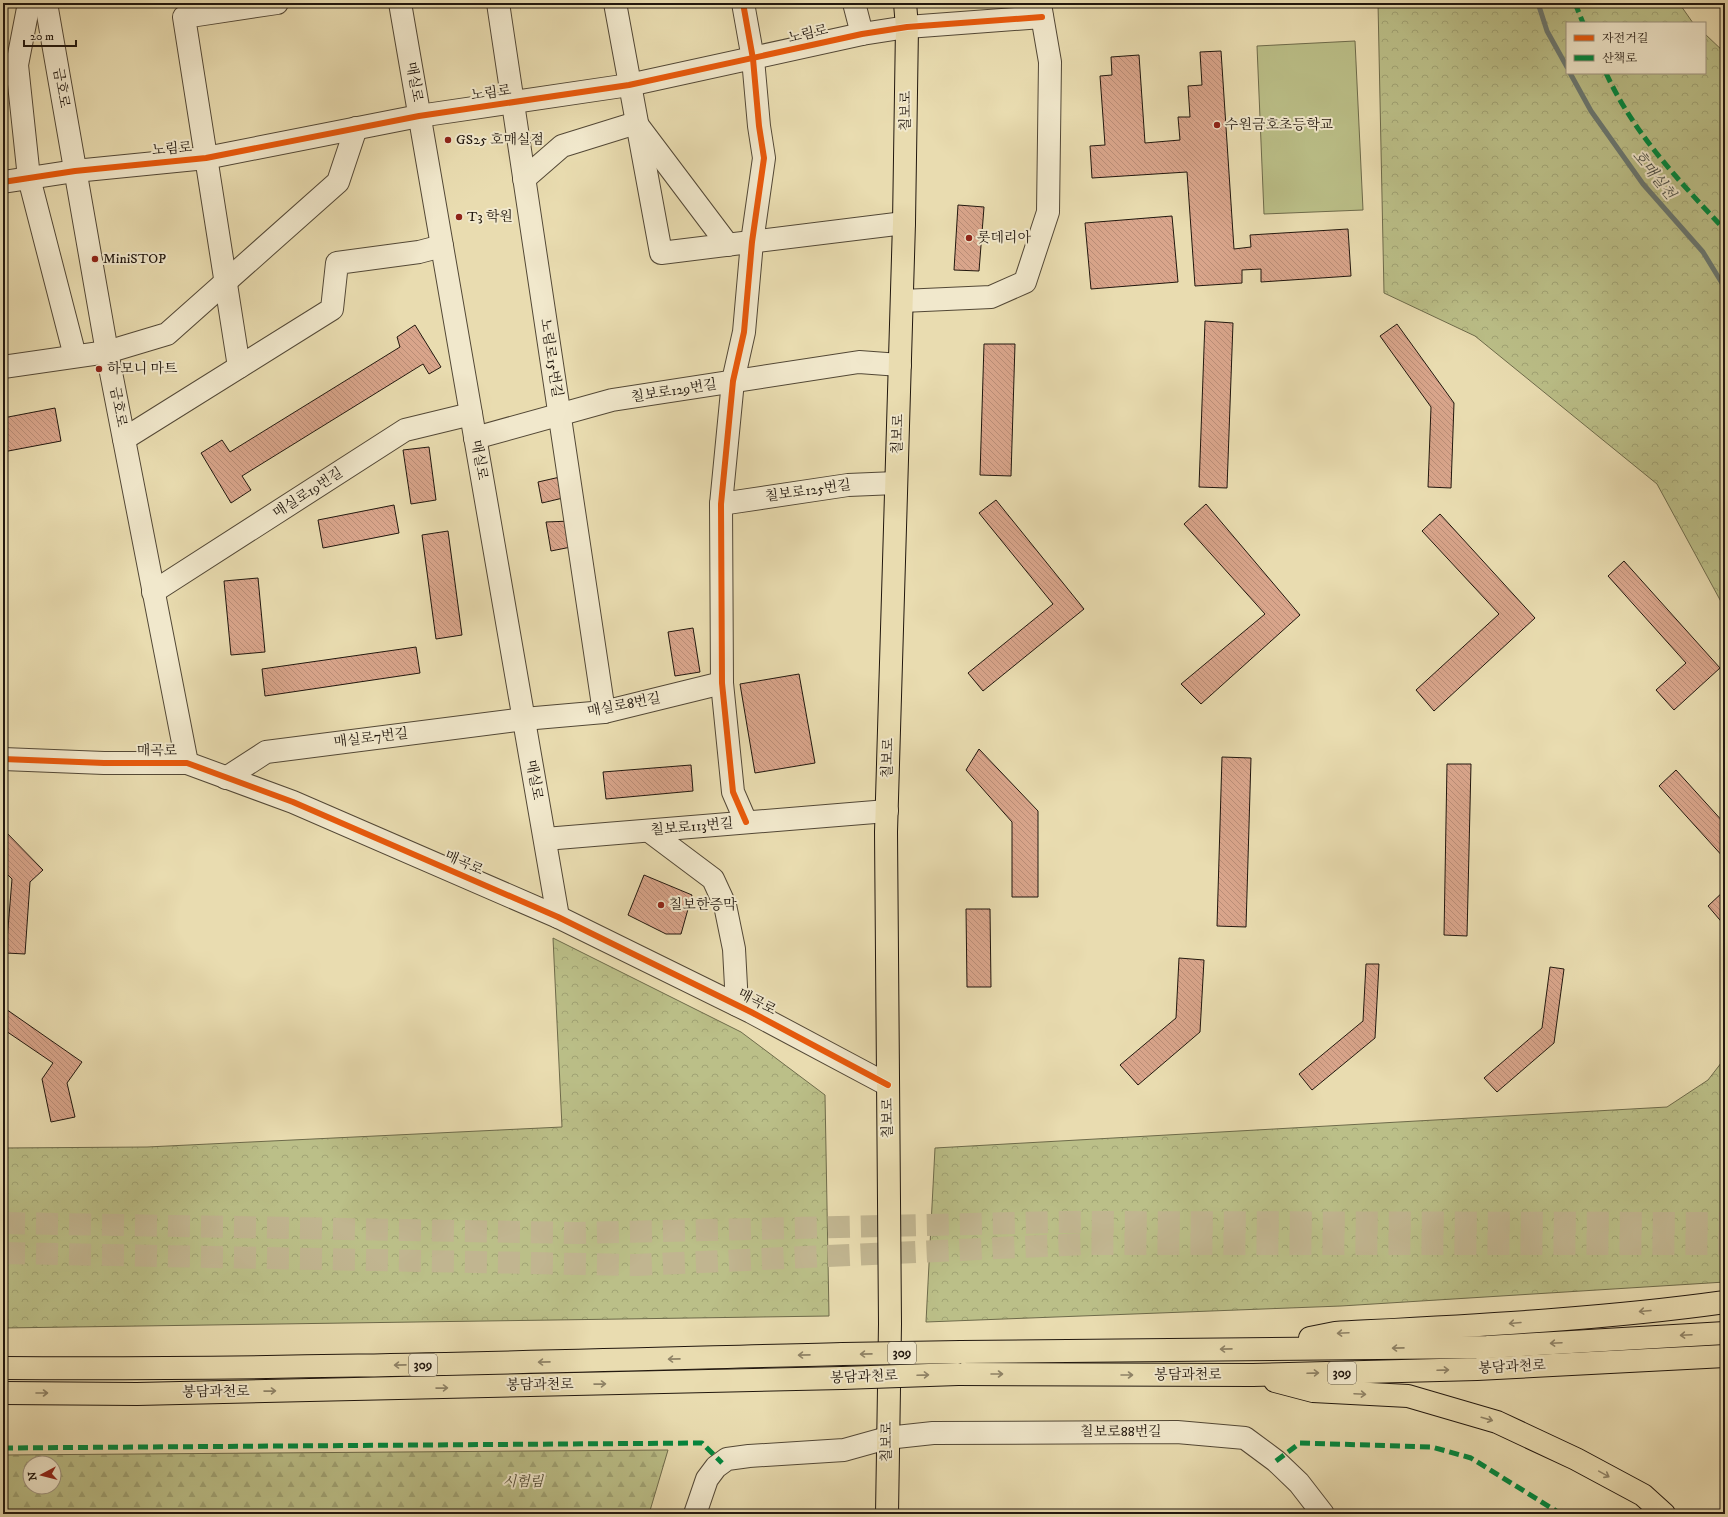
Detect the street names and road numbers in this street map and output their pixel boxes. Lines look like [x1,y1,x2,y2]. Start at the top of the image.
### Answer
street label: 노림로 [786,21,830,47]
street label: 매실로 [402,60,426,104]
street label: 금호로 [49,66,73,110]
street label: 노림로 [470,81,513,105]
street label: 칠보로 [897,90,915,131]
street label: 노림로 [151,138,193,160]
street label: 노림로15번길 [536,317,566,399]
street label: 칠보로129번길 [630,375,718,407]
street label: 금호로 [105,385,131,429]
street label: 칠보로 [888,413,908,455]
street label: 매실로 [467,438,491,482]
street label: 매실로19번길 [270,464,346,522]
street label: 칠보로125번길 [764,476,852,506]
street label: 매실로8번길 [586,689,662,721]
street label: 매실로7번길 [333,724,409,752]
street label: 칠보로 [878,737,898,779]
street label: 매곡로 [137,742,178,760]
street label: 매실로 [522,758,546,802]
street label: 칠보로113번길 [650,814,734,840]
street label: 매곡로 [442,847,487,880]
street label: 매곡로 [735,985,780,1019]
street label: 칠보로 [879,1097,897,1138]
road number: 309 [888,1342,916,1364]
road number: 309 [409,1354,437,1376]
street label: 봉담과천로 [1478,1356,1547,1378]
road number: 309 [1328,1362,1356,1384]
street label: 봉담과천로 [1154,1366,1222,1384]
street label: 봉담과천로 [830,1367,899,1387]
street label: 봉담과천로 [506,1375,574,1395]
street label: 봉담과천로 [182,1382,250,1402]
street label: 칠보로 [878,1421,896,1462]
street label: 칠보로88번길 [1080,1423,1162,1441]

